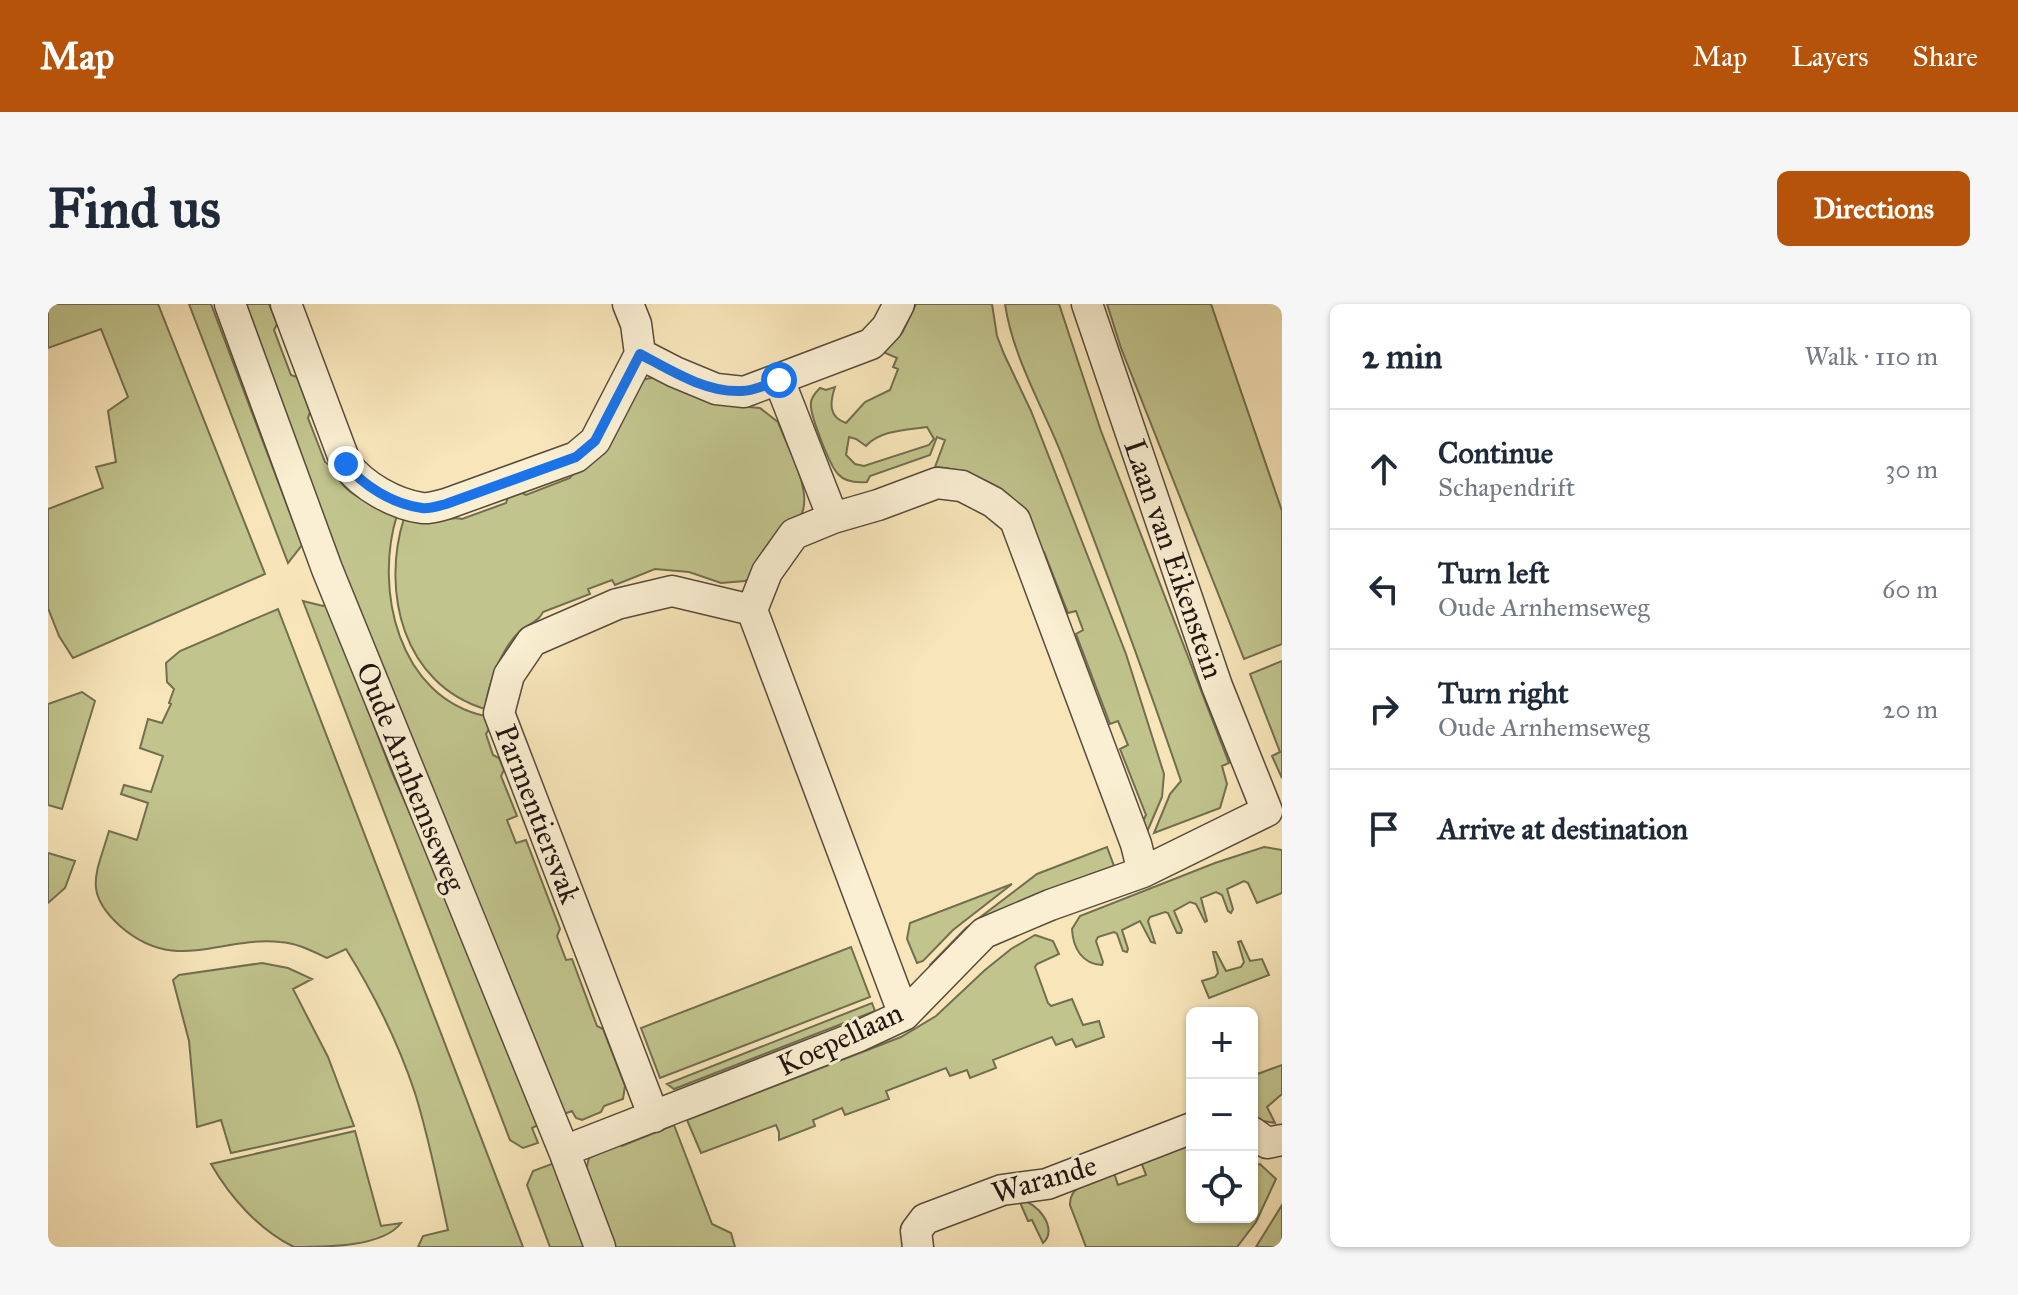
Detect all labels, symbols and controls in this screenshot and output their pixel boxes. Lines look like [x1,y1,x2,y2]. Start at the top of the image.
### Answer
text: Map [40,33,114,79]
text: Map [1692,39,1747,74]
text: Layers [1791,39,1869,74]
text: Share [1913,39,1978,74]
button: Directions [1777,171,1970,246]
text: Find us [48,174,221,242]
text: 2 min [1362,336,1442,377]
text: Walk · 110 m [1805,340,1938,372]
route start [761,362,797,398]
street label: Laan van Eikenstein [1116,435,1232,683]
text: Continue [1438,435,1553,471]
route end [328,446,364,482]
icon: ahead [1362,447,1406,491]
text: 30 m [1885,453,1938,485]
text: Schapendrift [1438,471,1575,503]
text: Turn left [1438,555,1549,591]
icon: left [1362,567,1406,611]
text: 60 m [1882,573,1938,605]
text: Oude Arnhemseweg [1438,591,1650,623]
street label: Oude Arnhemseweg [349,657,474,898]
text: Turn right [1438,675,1569,711]
icon: right [1362,687,1406,731]
text: 20 m [1883,693,1938,725]
text: Oude Arnhemseweg [1438,711,1650,743]
street label: Parmentiersvak [487,720,589,909]
icon: arrive [1362,807,1406,851]
text: Arrive at destination [1438,811,1688,847]
street label: Koepellaan [772,994,908,1084]
map controls [1186,1007,1258,1223]
button: + [1186,1007,1258,1079]
button: − [1186,1079,1258,1151]
street label: Warande [987,1147,1101,1211]
button: locate [1186,1151,1258,1223]

